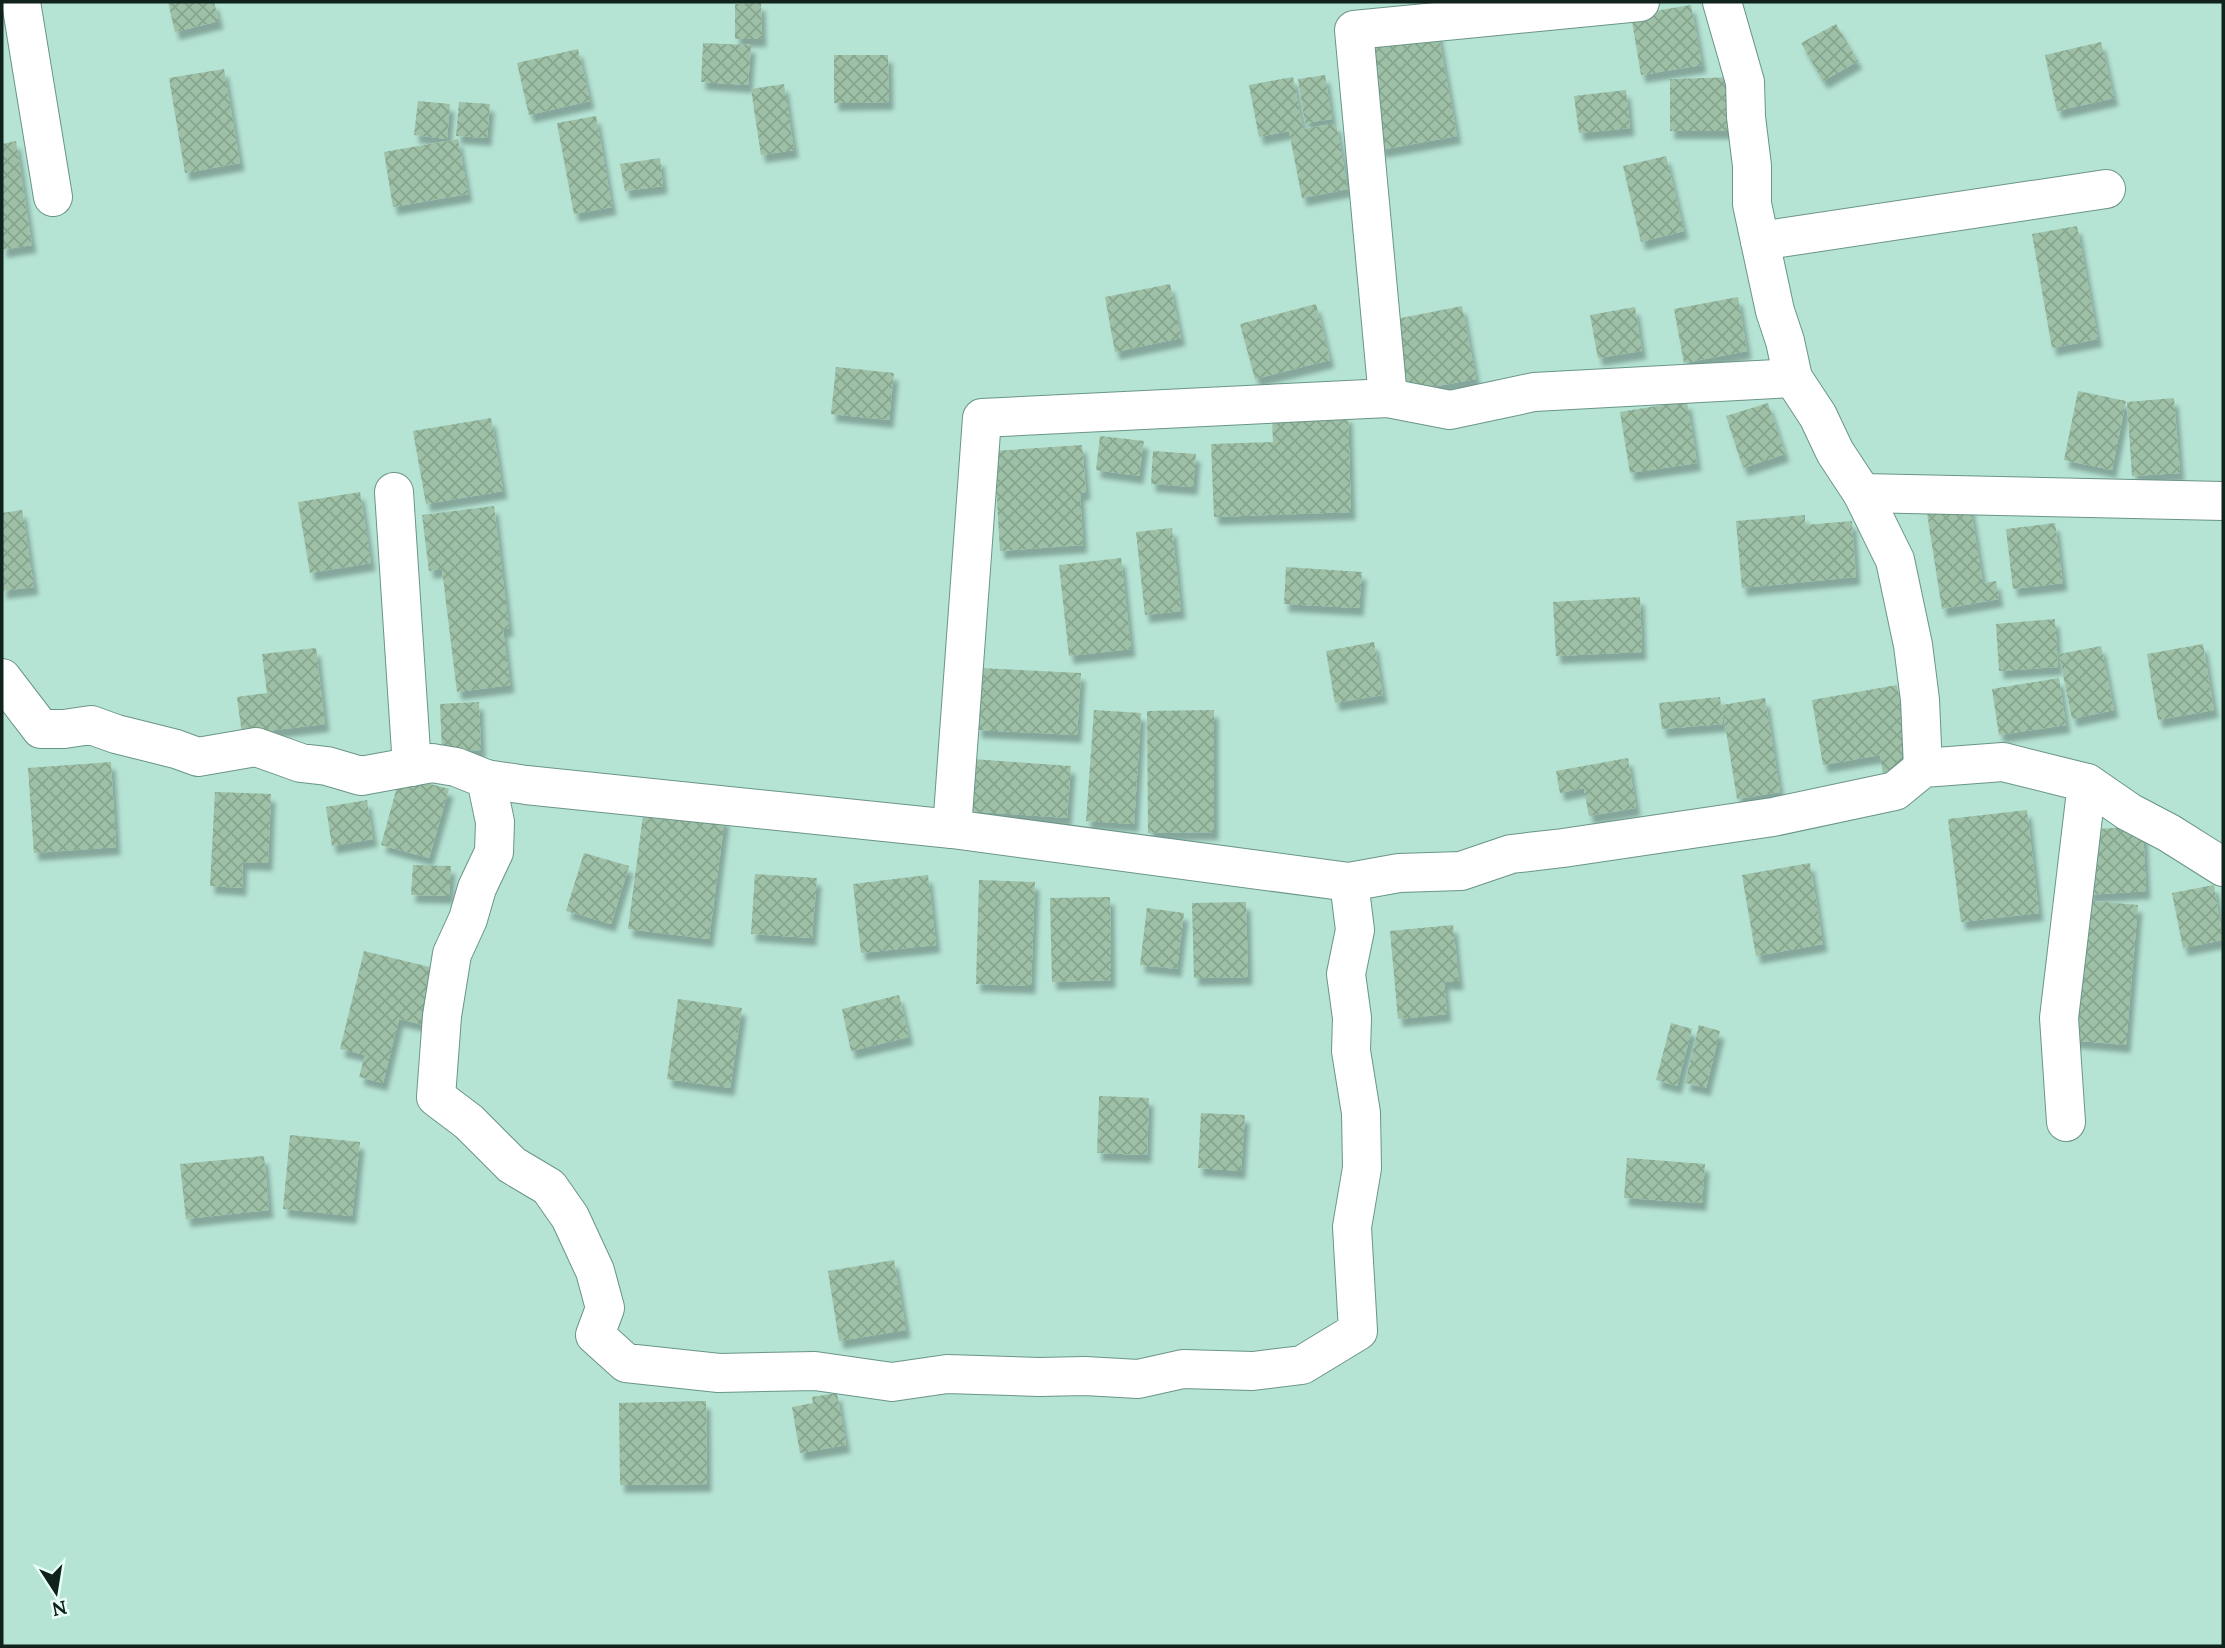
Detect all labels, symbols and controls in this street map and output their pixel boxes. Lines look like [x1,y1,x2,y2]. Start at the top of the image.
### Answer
north arrow [21,1557,91,1627]
text: N [50,1595,69,1622]

